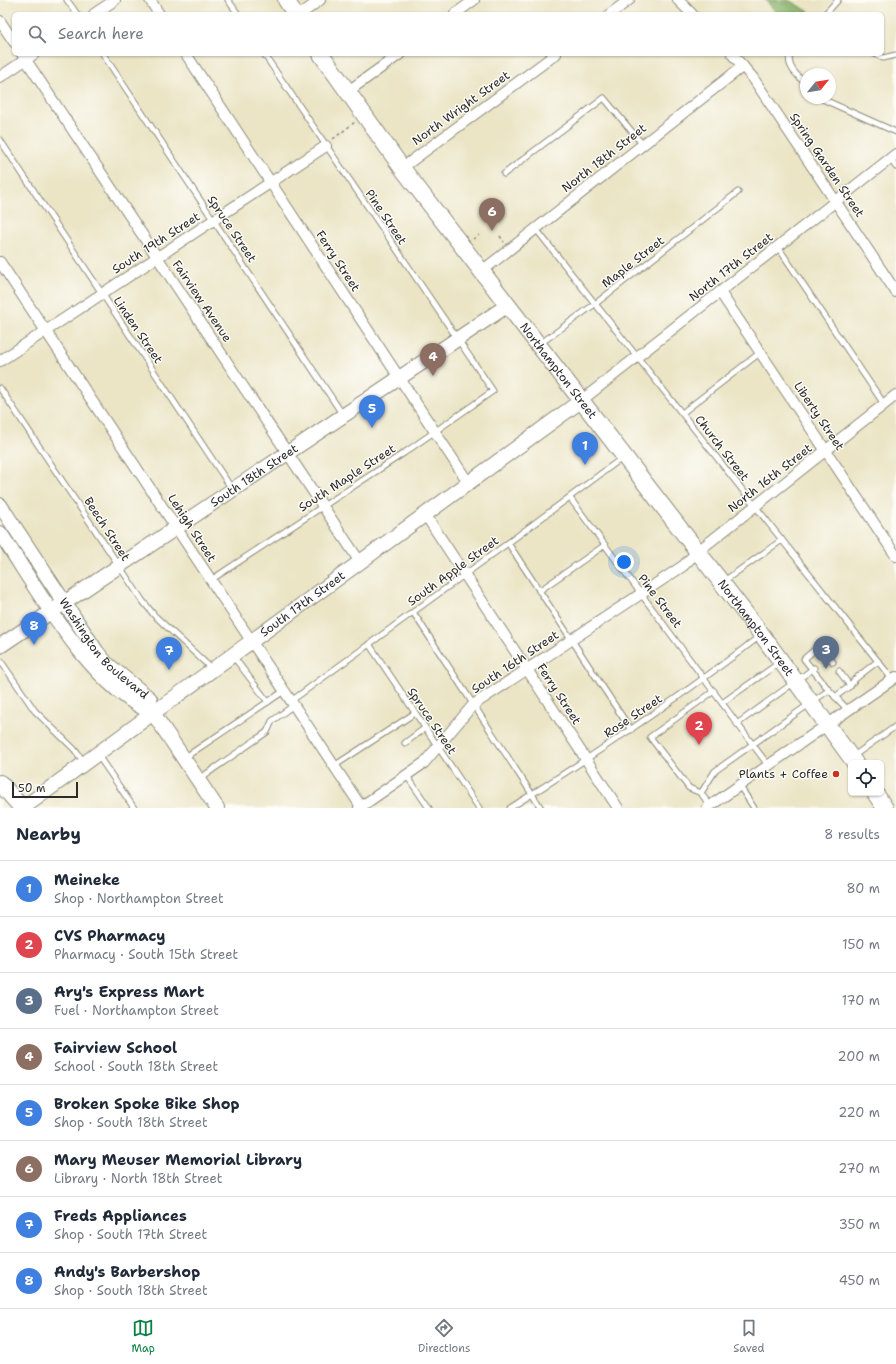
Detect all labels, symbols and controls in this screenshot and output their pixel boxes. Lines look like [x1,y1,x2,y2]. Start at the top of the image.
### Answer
search box [12,12,884,56]
icon: search [26,23,48,45]
text: Search here [58,24,144,44]
street label: North Wright Street [409,67,513,149]
north arrow [800,68,836,104]
street label: Spring Garden Street [786,110,868,220]
street label: North 18th Street [558,120,650,196]
street label: Pine Street [362,186,410,248]
street label: Spruce Street [204,193,260,265]
pin: 6 [479,198,505,231]
street label: South 19th Street [109,209,203,277]
street label: Ferry Street [312,227,364,295]
street label: North 17th Street [686,229,776,305]
street label: Maple Street [598,233,668,291]
street label: Fairview Avenue [169,257,235,345]
street label: Linden Street [110,293,166,367]
street label: Northampton Street [516,320,601,422]
pin: 4 [420,343,446,376]
street label: Liberty Street [790,378,848,454]
pin: 5 [359,395,385,428]
street label: Church Street [691,412,753,484]
pin: 1 [572,432,598,465]
street label: South 18th Street [207,440,301,511]
street label: North 16th Street [725,440,815,516]
street label: South Maple Street [295,441,399,515]
street label: Lehigh Street [164,491,220,565]
street label: Beech Street [80,494,134,564]
street label: South Apple Street [404,532,502,610]
your location [614,552,634,572]
street label: South 17th Street [257,568,348,641]
street label: Pine Street [634,571,686,631]
street label: Northampton Street [714,576,797,679]
street label: Washington Boulevard [55,595,152,703]
pin: 8 [21,612,47,645]
street label: South 16th Street [468,627,562,697]
pin: 3 [813,636,839,669]
pin: 7 [156,637,182,670]
street label: Ferry Street [533,660,585,728]
street label: Spruce Street [404,685,460,757]
street label: Rose Street [601,691,665,741]
pin: 2 [686,712,712,745]
map controls [848,760,884,796]
button: locate [848,760,884,796]
place label: Plants + Coffee [739,766,828,782]
marker: Plants + Coffee [831,769,841,779]
scale bar [12,780,78,799]
text: 50 m [18,781,46,796]
text: Nearby [16,823,81,845]
text: 8 results [824,826,880,843]
text: Meineke [54,870,120,890]
text: 1 [26,880,32,897]
text: 80 m [846,880,880,897]
text: Shop · Northampton Street [54,890,224,907]
text: CVS Pharmacy [54,926,165,946]
text: 2 [24,936,34,953]
text: 150 m [842,936,880,953]
text: Pharmacy · South 15th Street [54,946,238,963]
text: Ary's Express Mart [54,982,204,1002]
text: 3 [24,992,34,1009]
text: 170 m [842,992,880,1009]
text: Fuel · Northampton Street [54,1002,219,1019]
text: Fairview School [54,1038,177,1058]
text: 4 [24,1048,34,1065]
text: 200 m [838,1048,880,1065]
text: School · South 18th Street [54,1058,218,1075]
text: Broken Spoke Bike Shop [54,1094,240,1114]
text: 5 [25,1104,33,1121]
text: 220 m [838,1104,880,1121]
text: Shop · South 18th Street [54,1114,208,1131]
text: Mary Meuser Memorial Library [54,1150,302,1170]
text: 6 [24,1160,34,1177]
text: 270 m [838,1160,880,1177]
text: Library · North 18th Street [54,1170,222,1187]
text: Freds Appliances [54,1206,187,1226]
text: 7 [24,1216,34,1233]
text: 350 m [839,1216,880,1233]
text: Shop · South 17th Street [54,1226,207,1243]
text: Andy's Barbershop [54,1262,200,1282]
text: 8 [24,1272,34,1289]
text: 450 m [839,1272,880,1289]
text: Shop · South 18th Street [54,1282,208,1299]
tab: Map [131,1317,155,1356]
tab: Directions [418,1317,470,1356]
tab: Saved [733,1317,765,1356]

